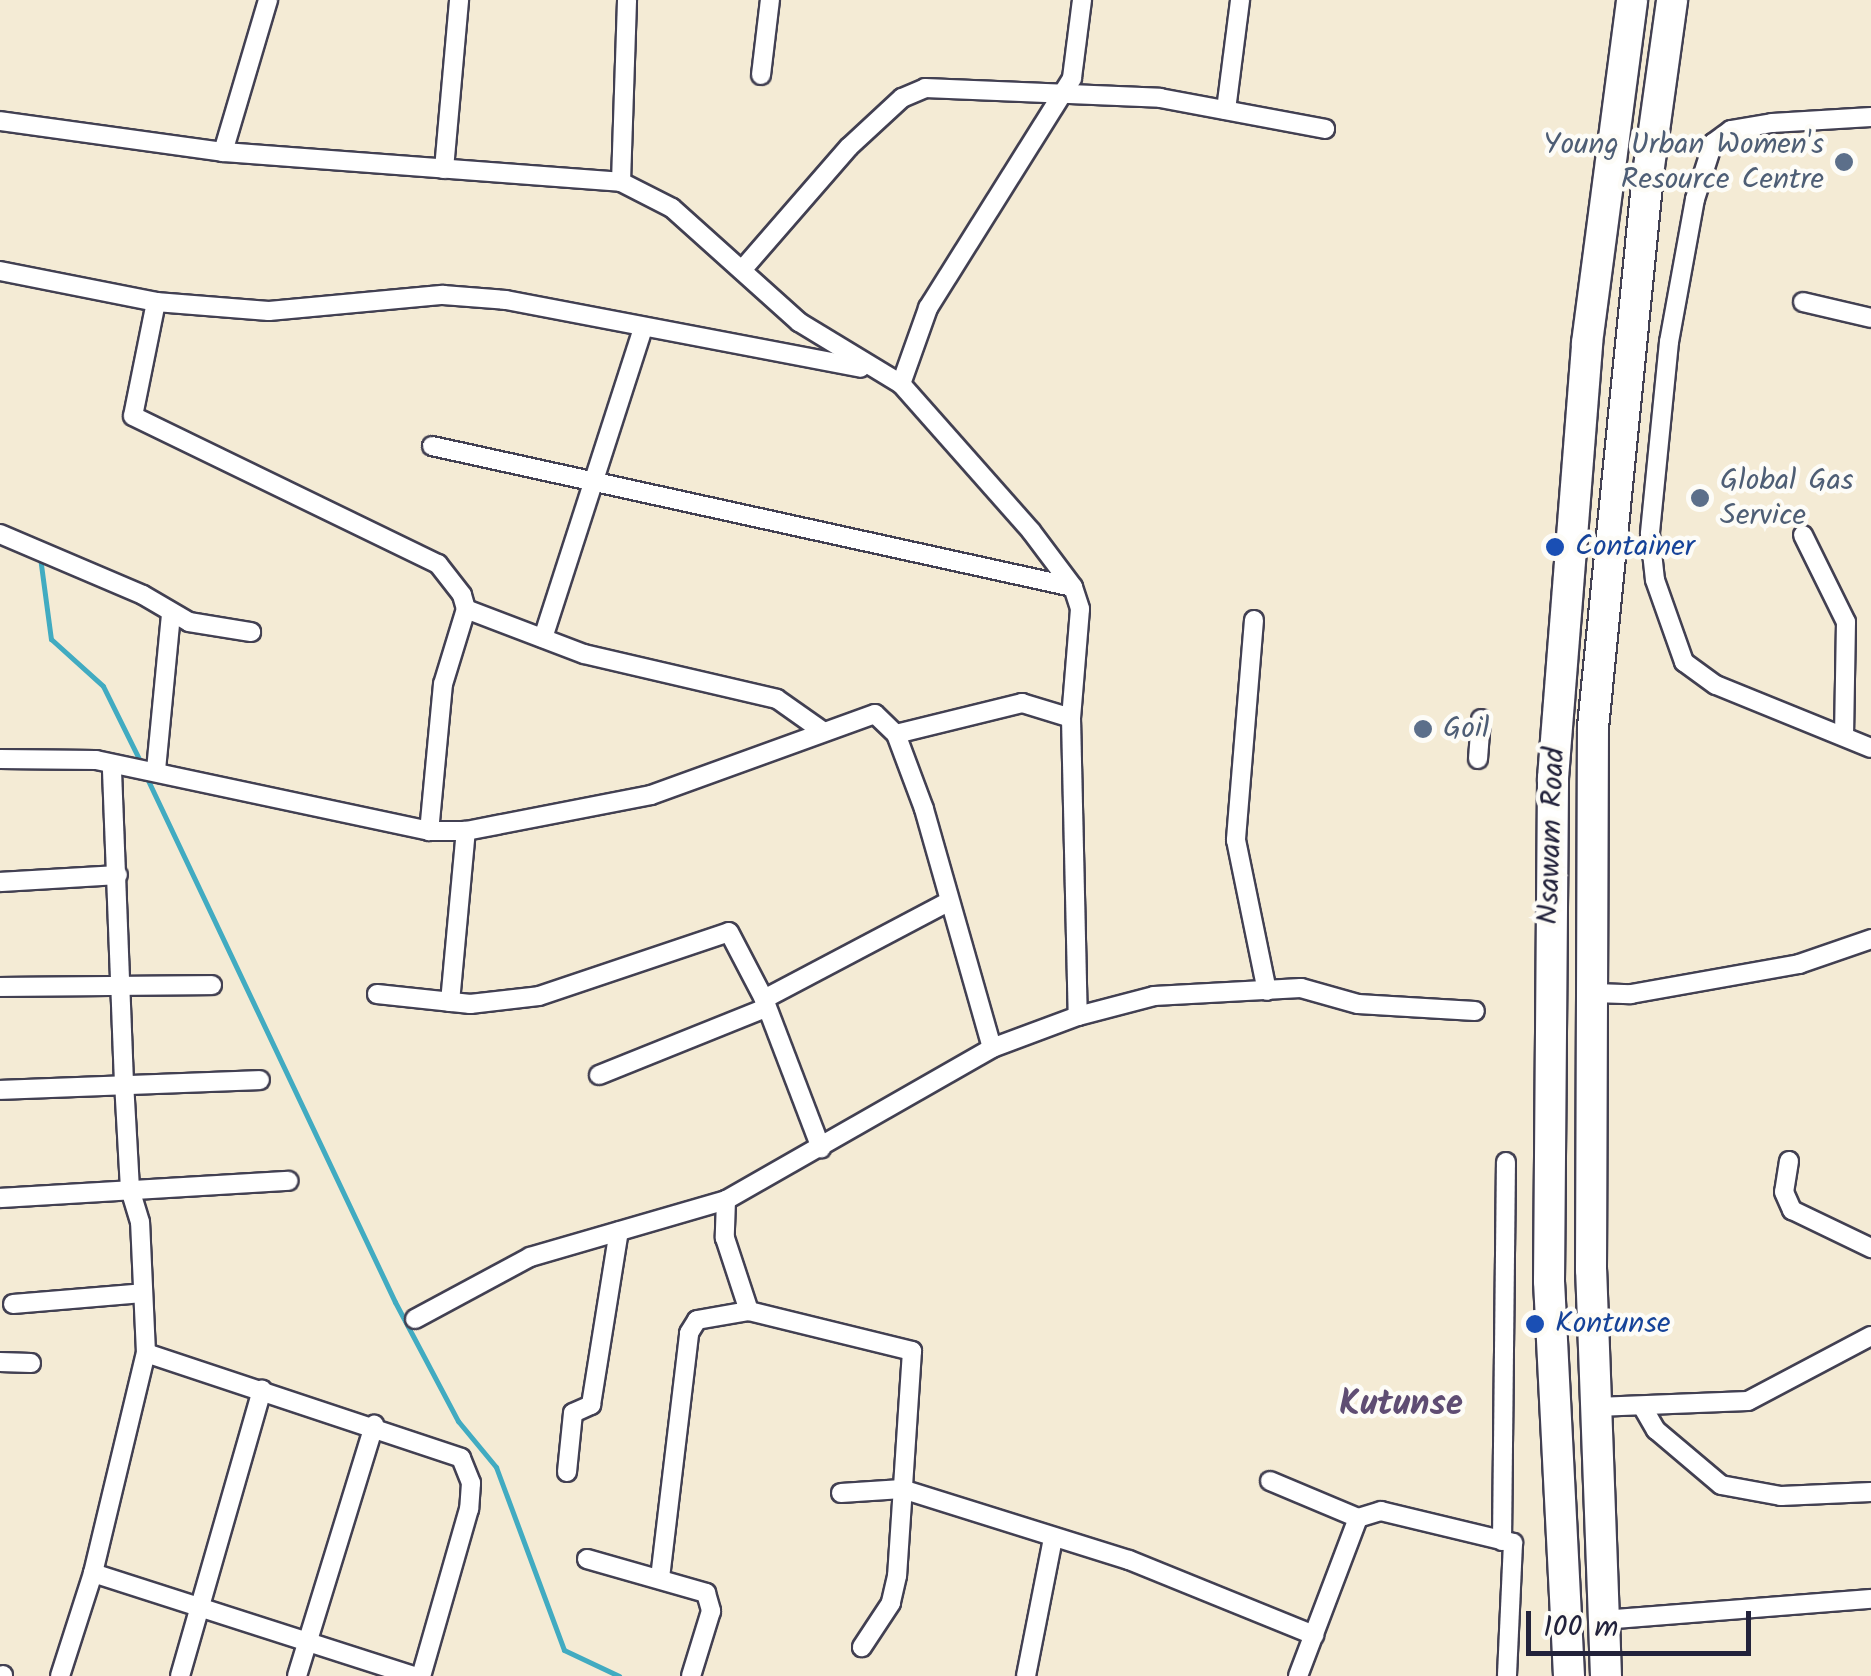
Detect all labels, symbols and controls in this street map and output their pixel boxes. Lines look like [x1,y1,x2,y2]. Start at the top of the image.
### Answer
place label: Young Urban Women's Resource Centre [1543,127,1824,198]
marker: Young Urban Women's Resource Centre [1833,151,1855,173]
place label: Global Gas Service [1720,463,1854,534]
marker: Global Gas Service [1689,487,1711,509]
place label: Container [1575,529,1695,565]
marker: Container [1544,536,1566,558]
place label: Goil [1443,711,1489,747]
marker: Goil [1412,718,1434,740]
street label: Nsawam Road [1531,747,1573,925]
place label: Kontunse [1555,1306,1671,1342]
marker: Kontunse [1524,1313,1546,1335]
district label: Kutunse [1339,1384,1463,1426]
scale bar [1531,1591,1756,1653]
text: 100 m [1543,1604,1618,1652]

